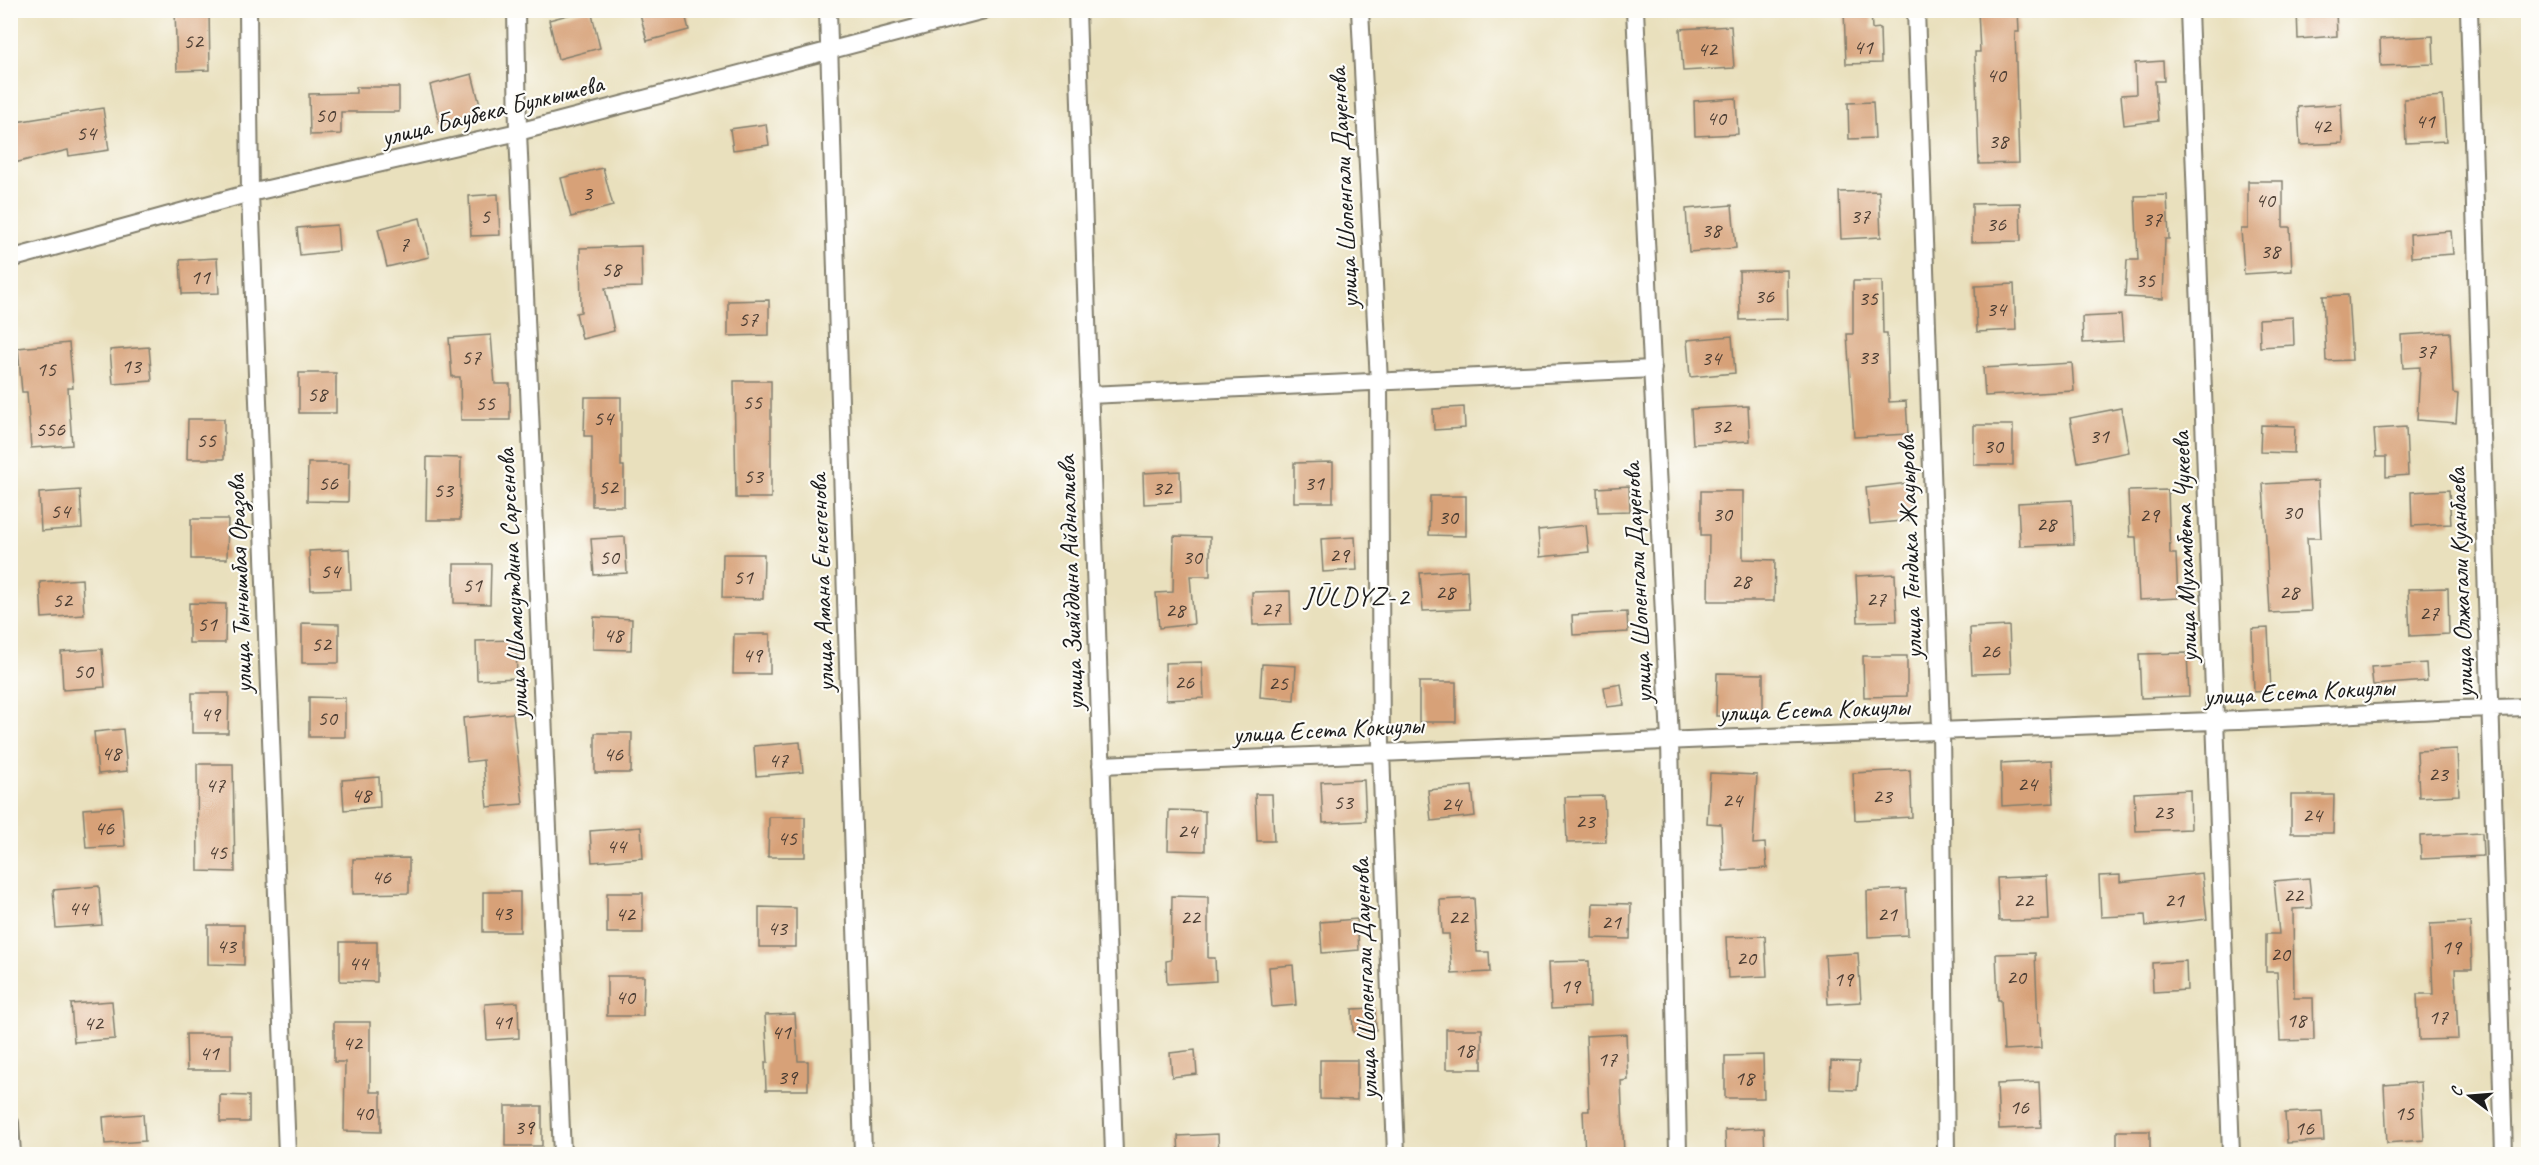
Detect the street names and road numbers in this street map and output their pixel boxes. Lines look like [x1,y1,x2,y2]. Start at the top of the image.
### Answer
street label: улица Шопенгали Дауенова [1321,64,1366,311]
street label: улица Баубека Булкышева [376,67,608,155]
street label: улица Мухамбета Чукеева [2164,429,2205,665]
street label: улица Тендика Жауырова [1889,433,1930,662]
street label: улица Шамсутдина Сарсенова [489,446,536,722]
street label: улица Зияйддина Айдналиева [1049,453,1092,713]
street label: улица Шопенгали Дауенова [1615,459,1660,706]
street label: улица Олжагали Куанбаева [2440,466,2481,701]
street label: улица Амана Енсегенова [801,471,842,695]
street label: улица Тынышбая Оразова [219,472,261,696]
street label: улица Есета Кокиулы [2201,670,2397,713]
street label: улица Есета Кокиулы [1716,690,1912,729]
street label: улица Есета Кокиулы [1230,708,1426,751]
street label: улица Шопенгали Дауенова [1344,855,1385,1102]

